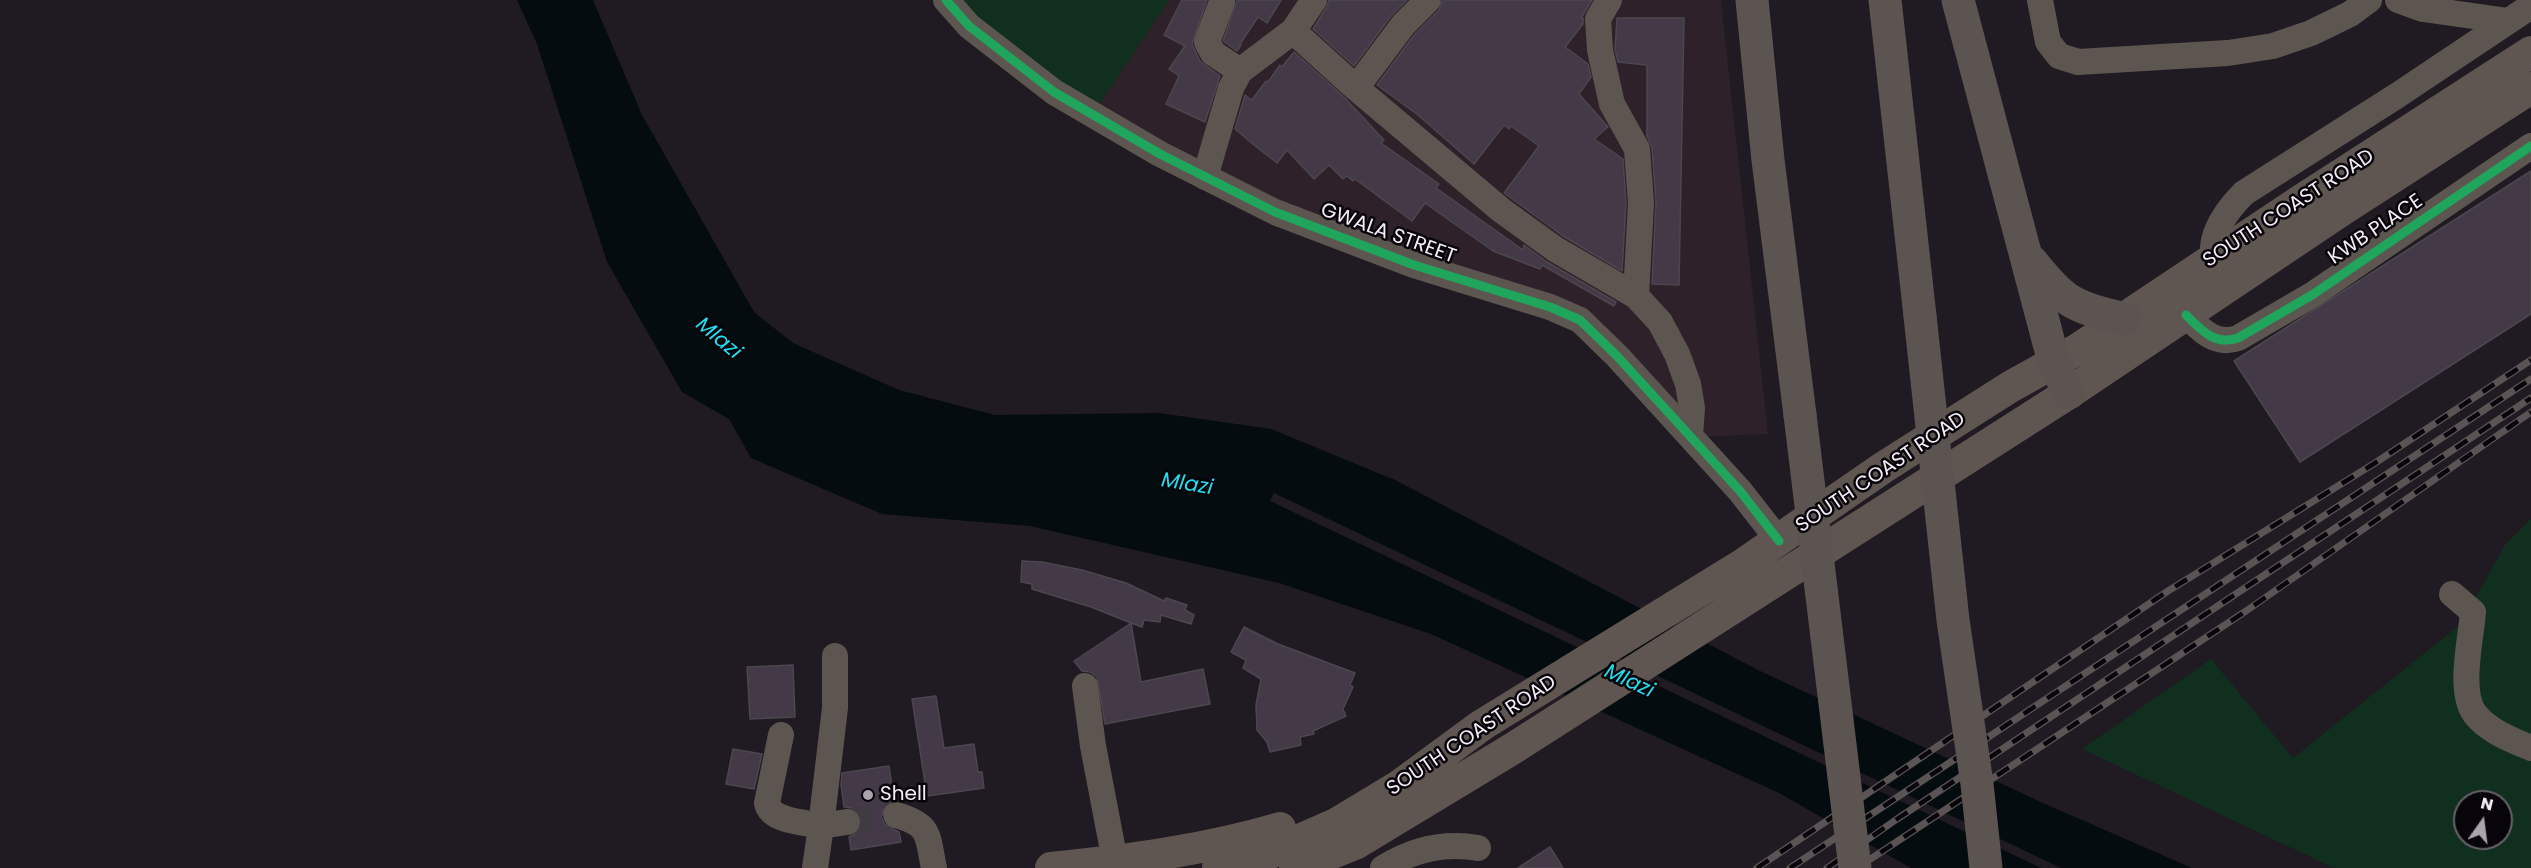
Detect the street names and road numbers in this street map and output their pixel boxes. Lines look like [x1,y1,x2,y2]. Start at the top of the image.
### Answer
street label: SOUTH COAST ROAD [2199,145,2379,273]
street label: KWB PLACE [2324,190,2428,270]
street label: GWALA STREET [1317,198,1459,270]
street label: SOUTH COAST ROAD [1792,407,1970,539]
street label: SOUTH COAST ROAD [1383,670,1561,802]

